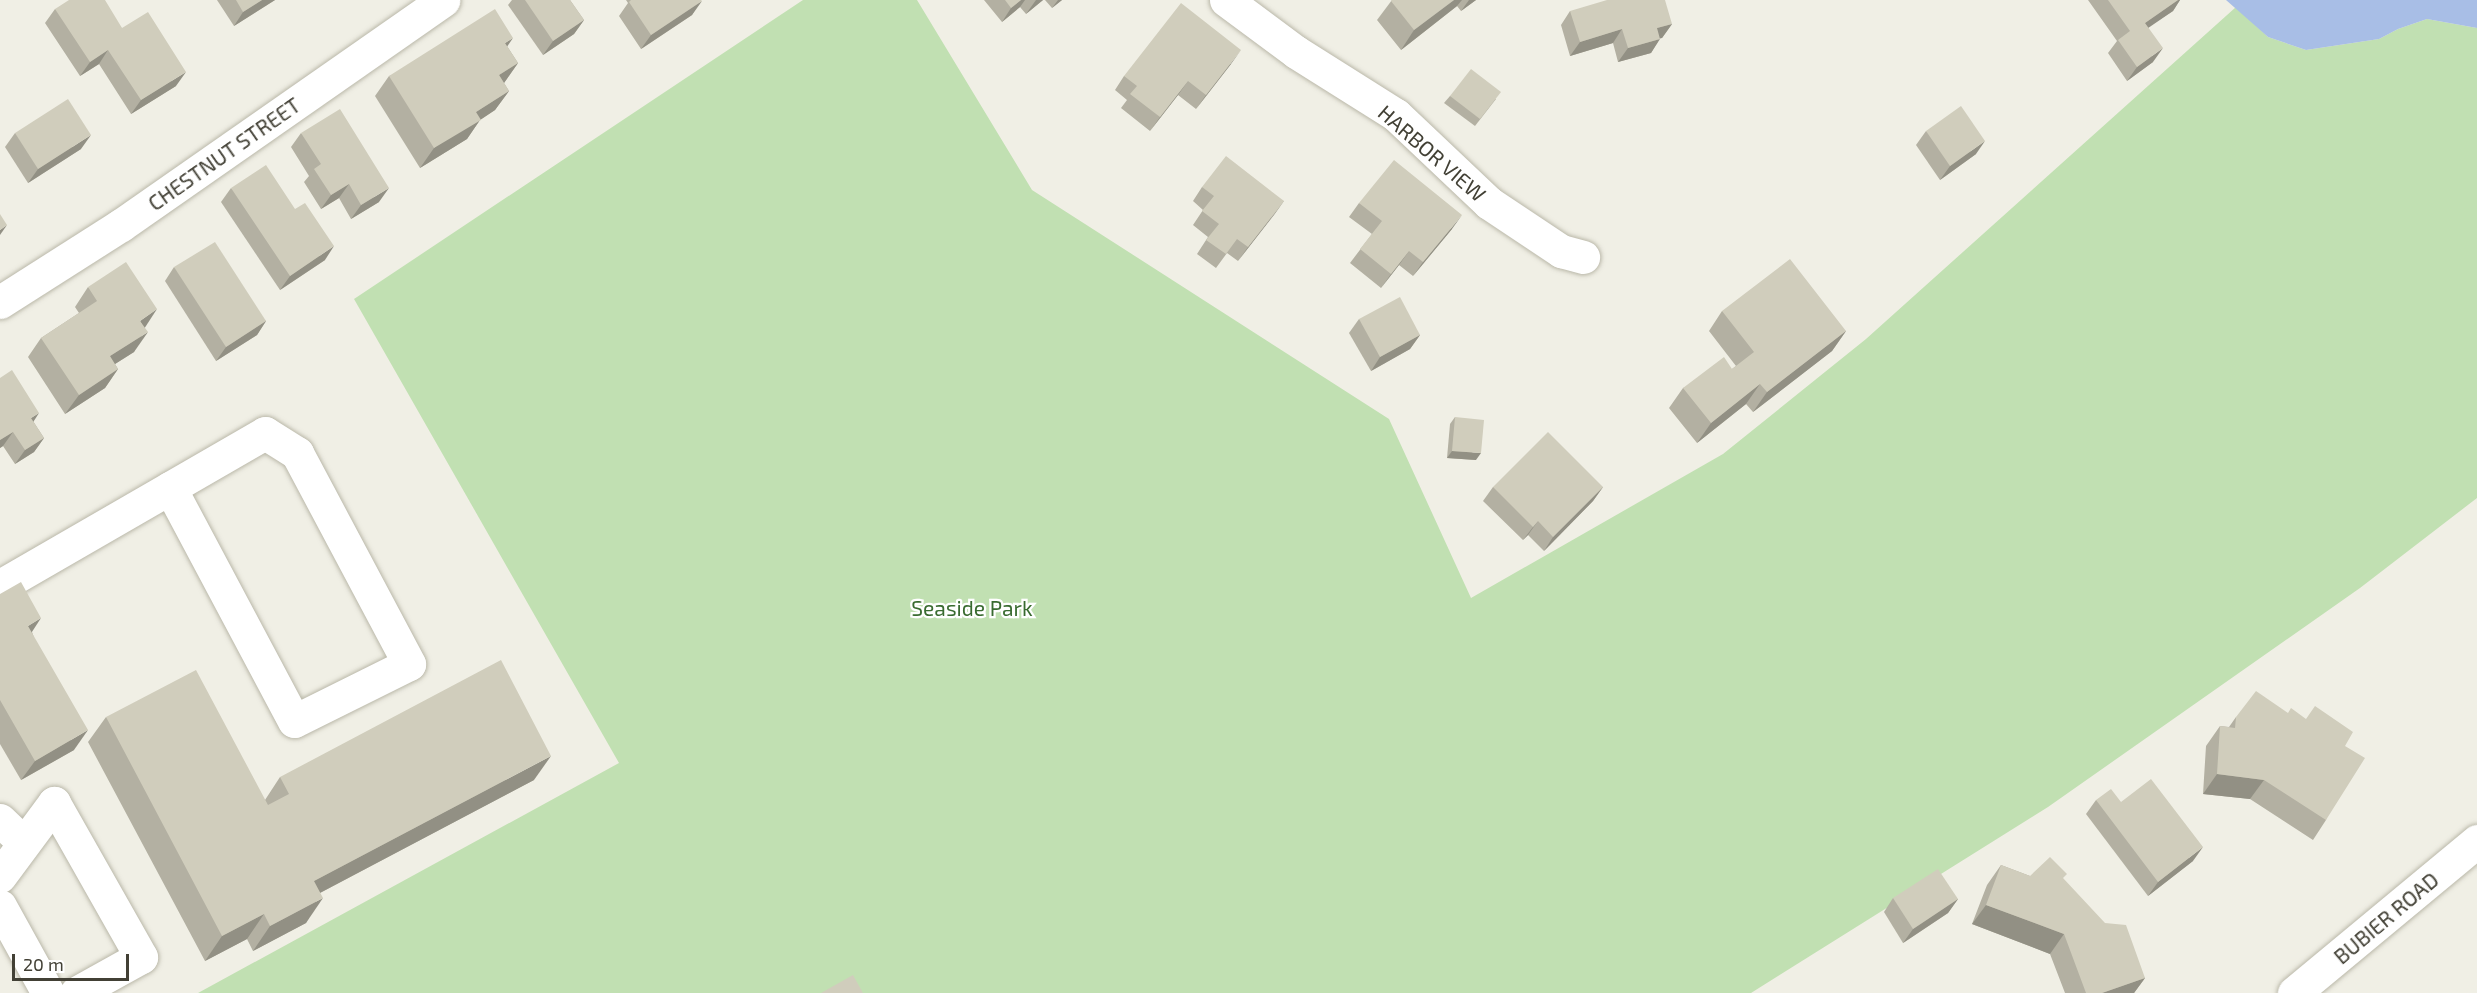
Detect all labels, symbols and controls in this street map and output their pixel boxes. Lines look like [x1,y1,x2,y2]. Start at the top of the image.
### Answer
street label: CHESTNUT STREET [143,92,305,216]
street label: HARBOR VIEW [1373,99,1491,207]
park label: Seaside Park [911,595,1033,621]
street label: BUBIER ROAD [2329,867,2443,969]
scale bar [15,942,132,980]
text: 20 m [23,953,64,975]

